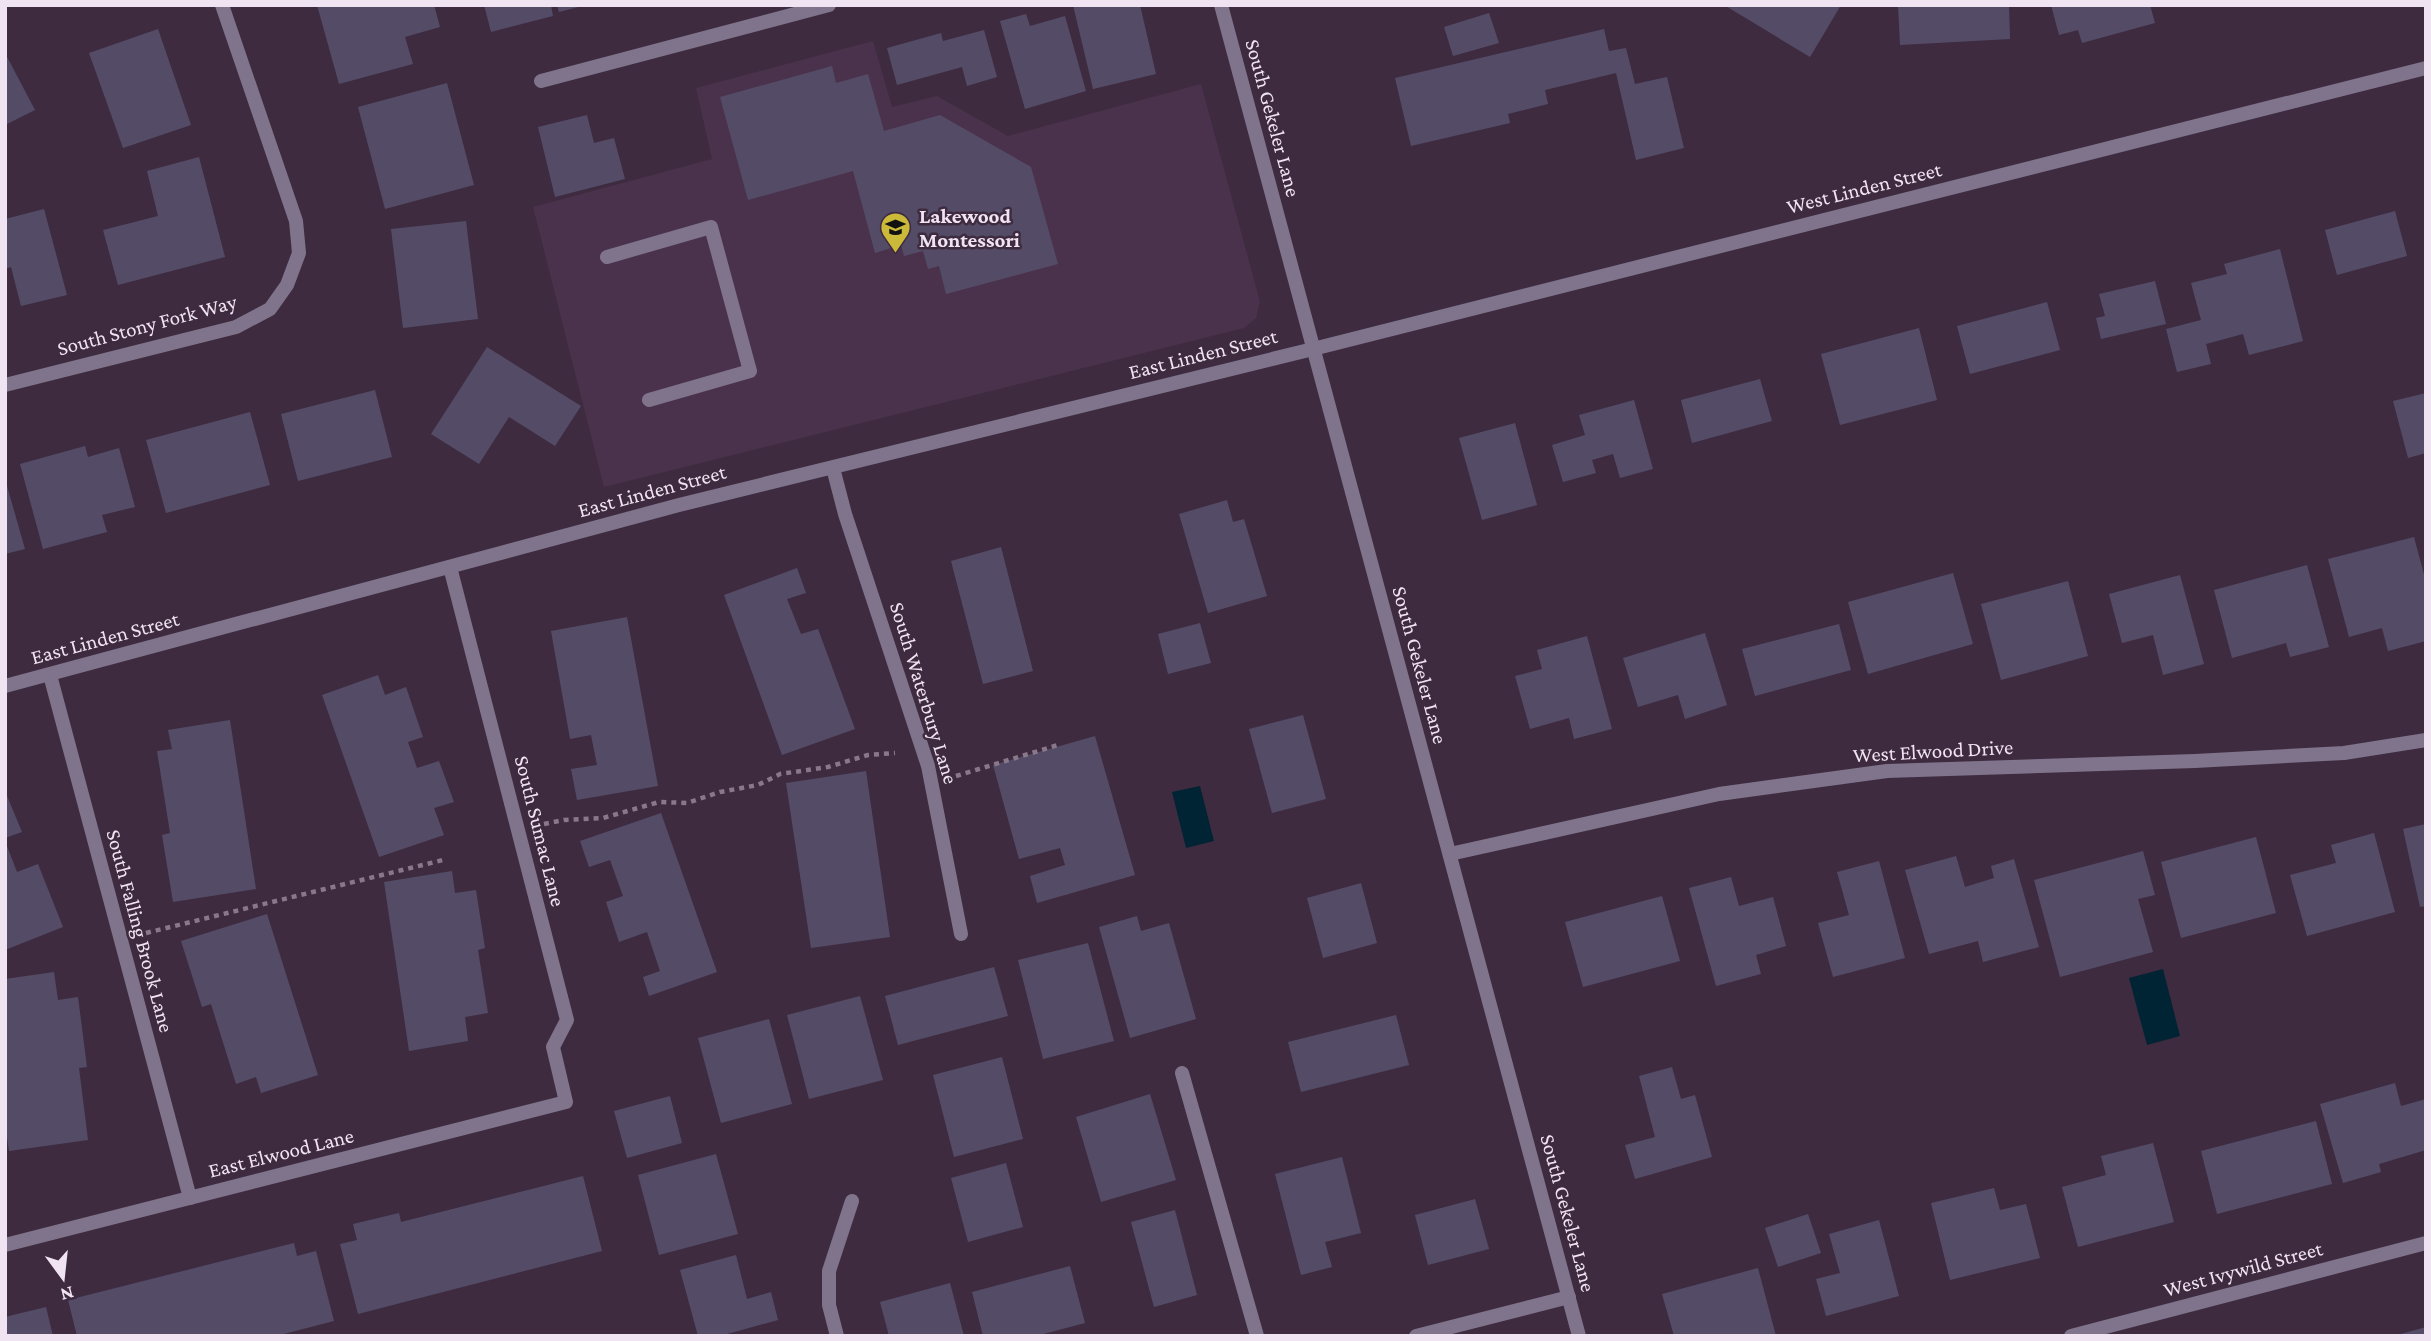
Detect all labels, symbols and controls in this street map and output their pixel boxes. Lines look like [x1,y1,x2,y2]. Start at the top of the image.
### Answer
street label: South Gekeler Lane [1240,37,1306,199]
street label: West Linden Street [1784,157,1945,219]
place label: Lakewood Montessori [919,204,1020,252]
school or university icon: Lakewood Montessori [879,211,913,255]
street label: South Stony Fork Way [55,289,240,360]
street label: East Linden Street [1126,324,1281,384]
street label: East Linden Street [575,459,730,522]
street label: South Gekeler Lane [1387,584,1453,746]
street label: South Waterbury Lane [885,599,963,787]
street label: East Linden Street [28,606,183,669]
street label: West Elwood Drive [1852,735,2014,767]
street label: South Sumac Lane [510,753,570,909]
street label: South Falling Brook Lane [101,827,179,1035]
street label: East Elwood Lane [206,1123,356,1183]
street label: South Gekeler Lane [1535,1132,1601,1294]
street label: West Ivywild Street [2161,1236,2326,1302]
north arrow [28,1243,98,1313]
text: N [58,1282,76,1306]

